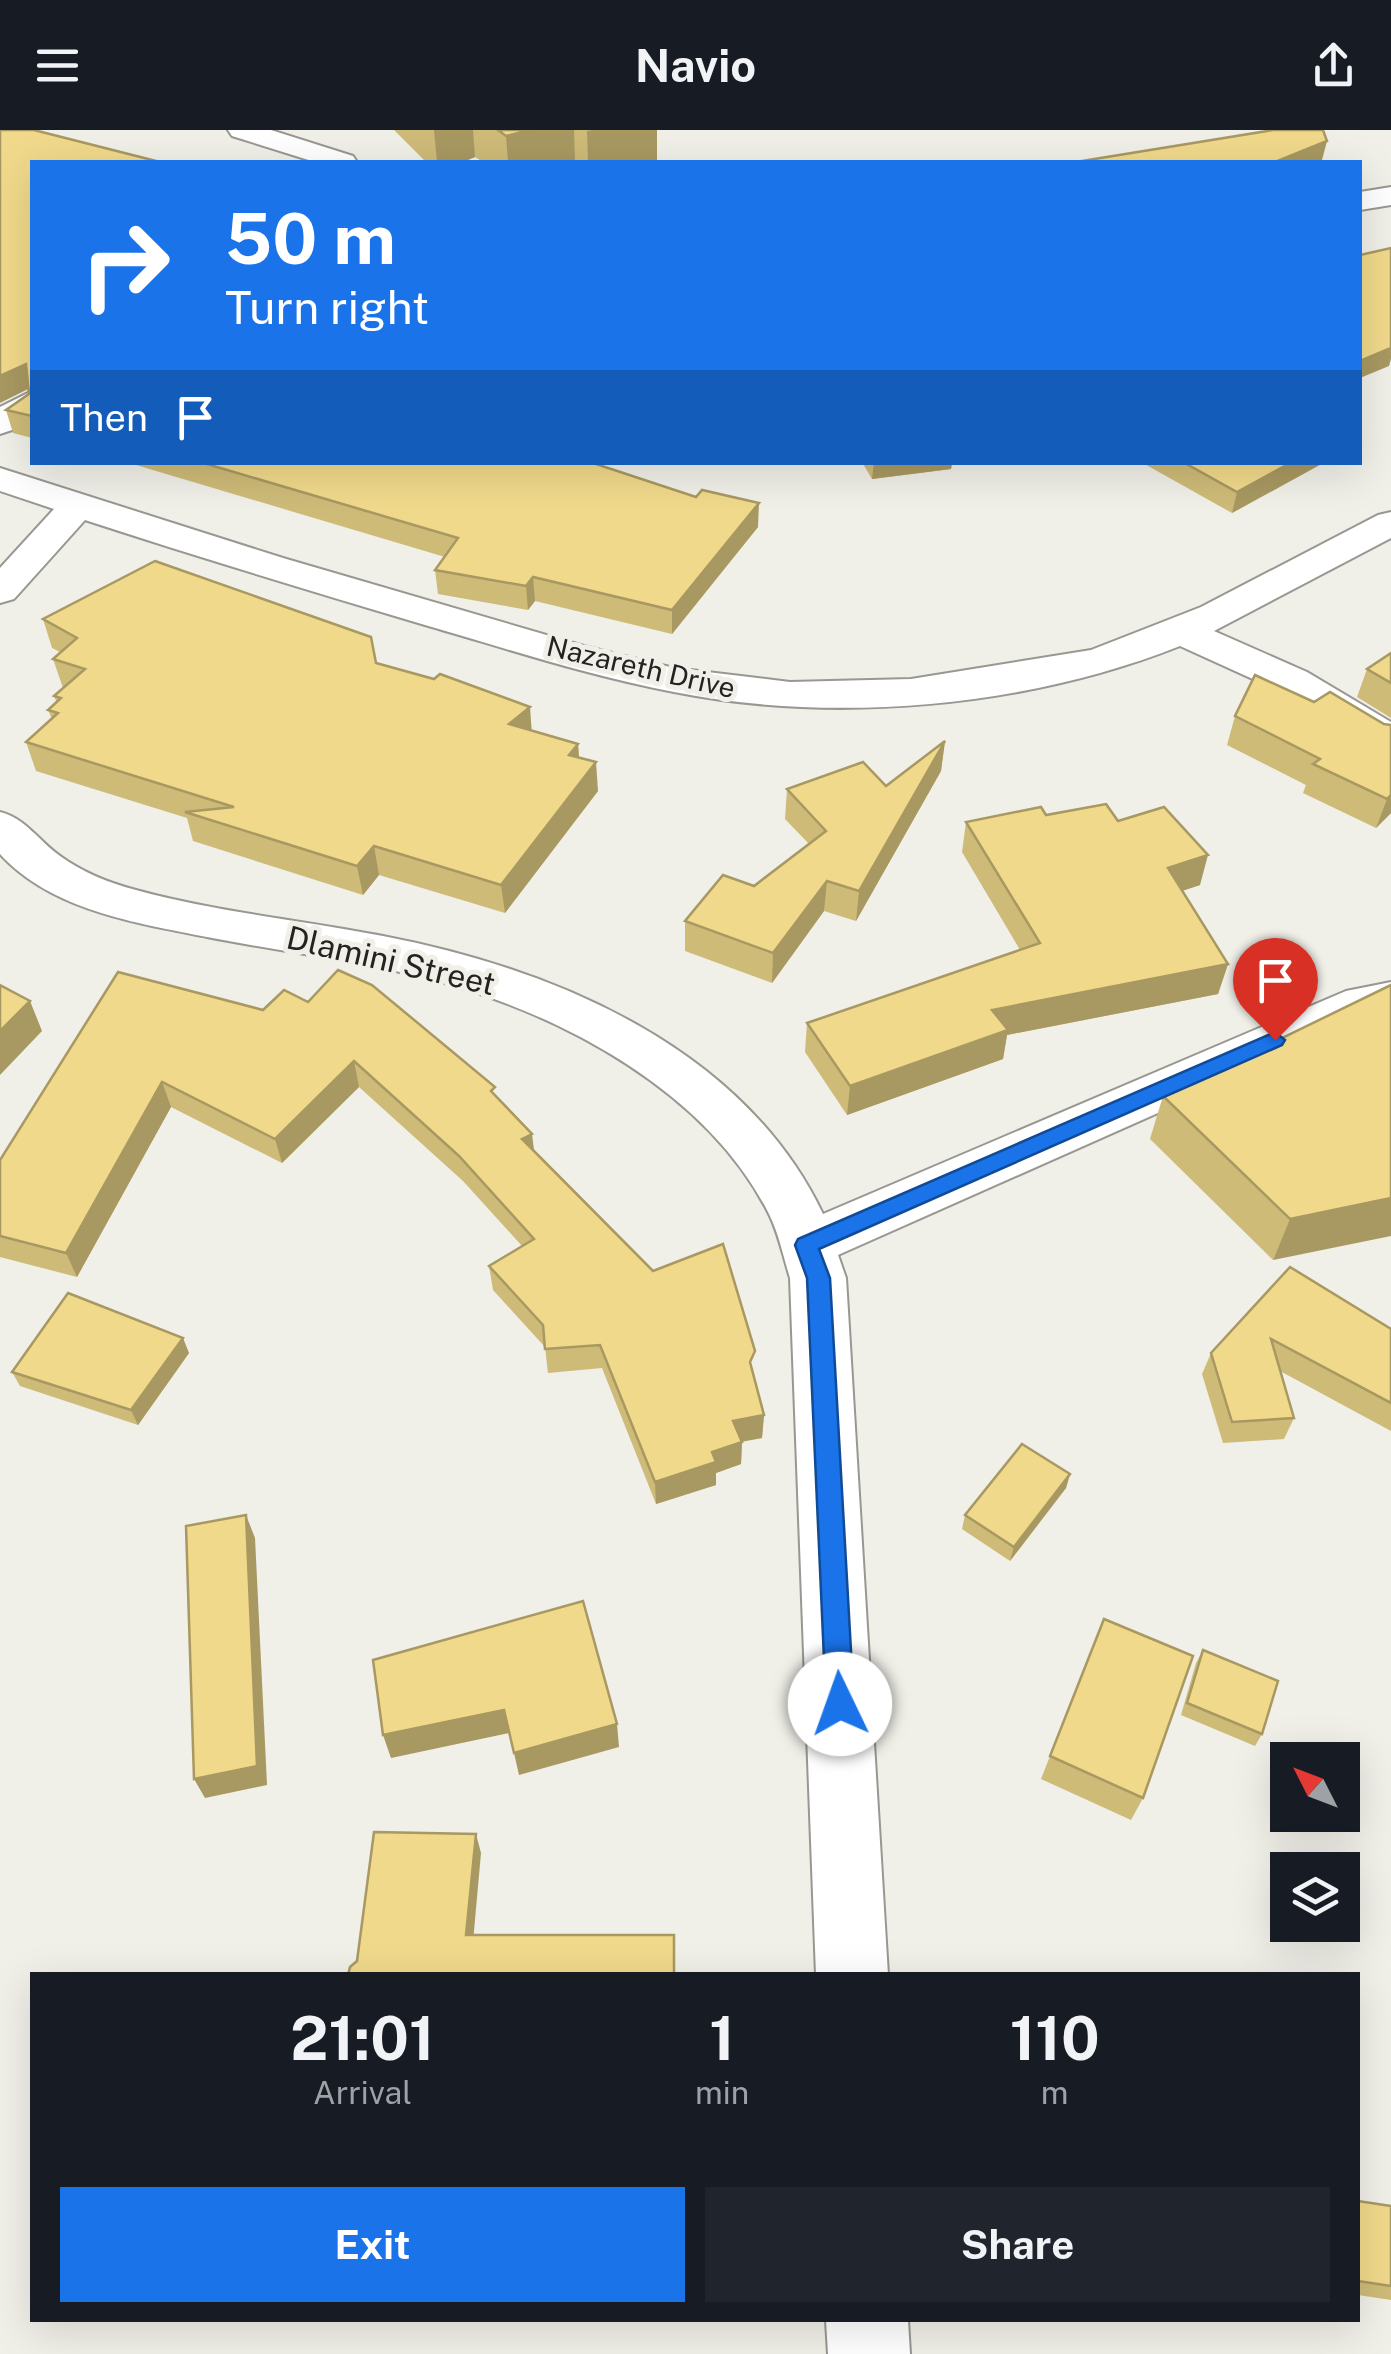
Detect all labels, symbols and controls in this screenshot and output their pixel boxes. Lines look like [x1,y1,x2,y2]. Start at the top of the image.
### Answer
icon: menu [30,38,85,93]
icon: share [1306,38,1361,93]
text: Navio [635,39,756,92]
text: 50 m [225,197,396,280]
icon: right [60,200,190,330]
text: Turn right [225,281,429,334]
icon: arrive [168,390,223,445]
text: Then [60,395,148,440]
street label: Nazareth Drive [544,629,739,704]
street label: Dlamini Street [283,919,499,1002]
pin [1233,938,1318,1041]
icon: arrive [1248,953,1303,1008]
position arrow [788,1652,892,1756]
north arrow [1270,1742,1360,1832]
map controls [1270,1742,1360,1942]
button: layers [1270,1852,1360,1942]
text: 21:01 [290,2003,435,2074]
text: 1 [709,2003,735,2074]
text: 110 [1010,2003,1100,2074]
text: Arrival [313,2074,412,2111]
text: min [695,2074,749,2111]
text: m [1041,2074,1068,2111]
button: Exit [60,2187,685,2302]
button: Share [705,2187,1330,2302]

